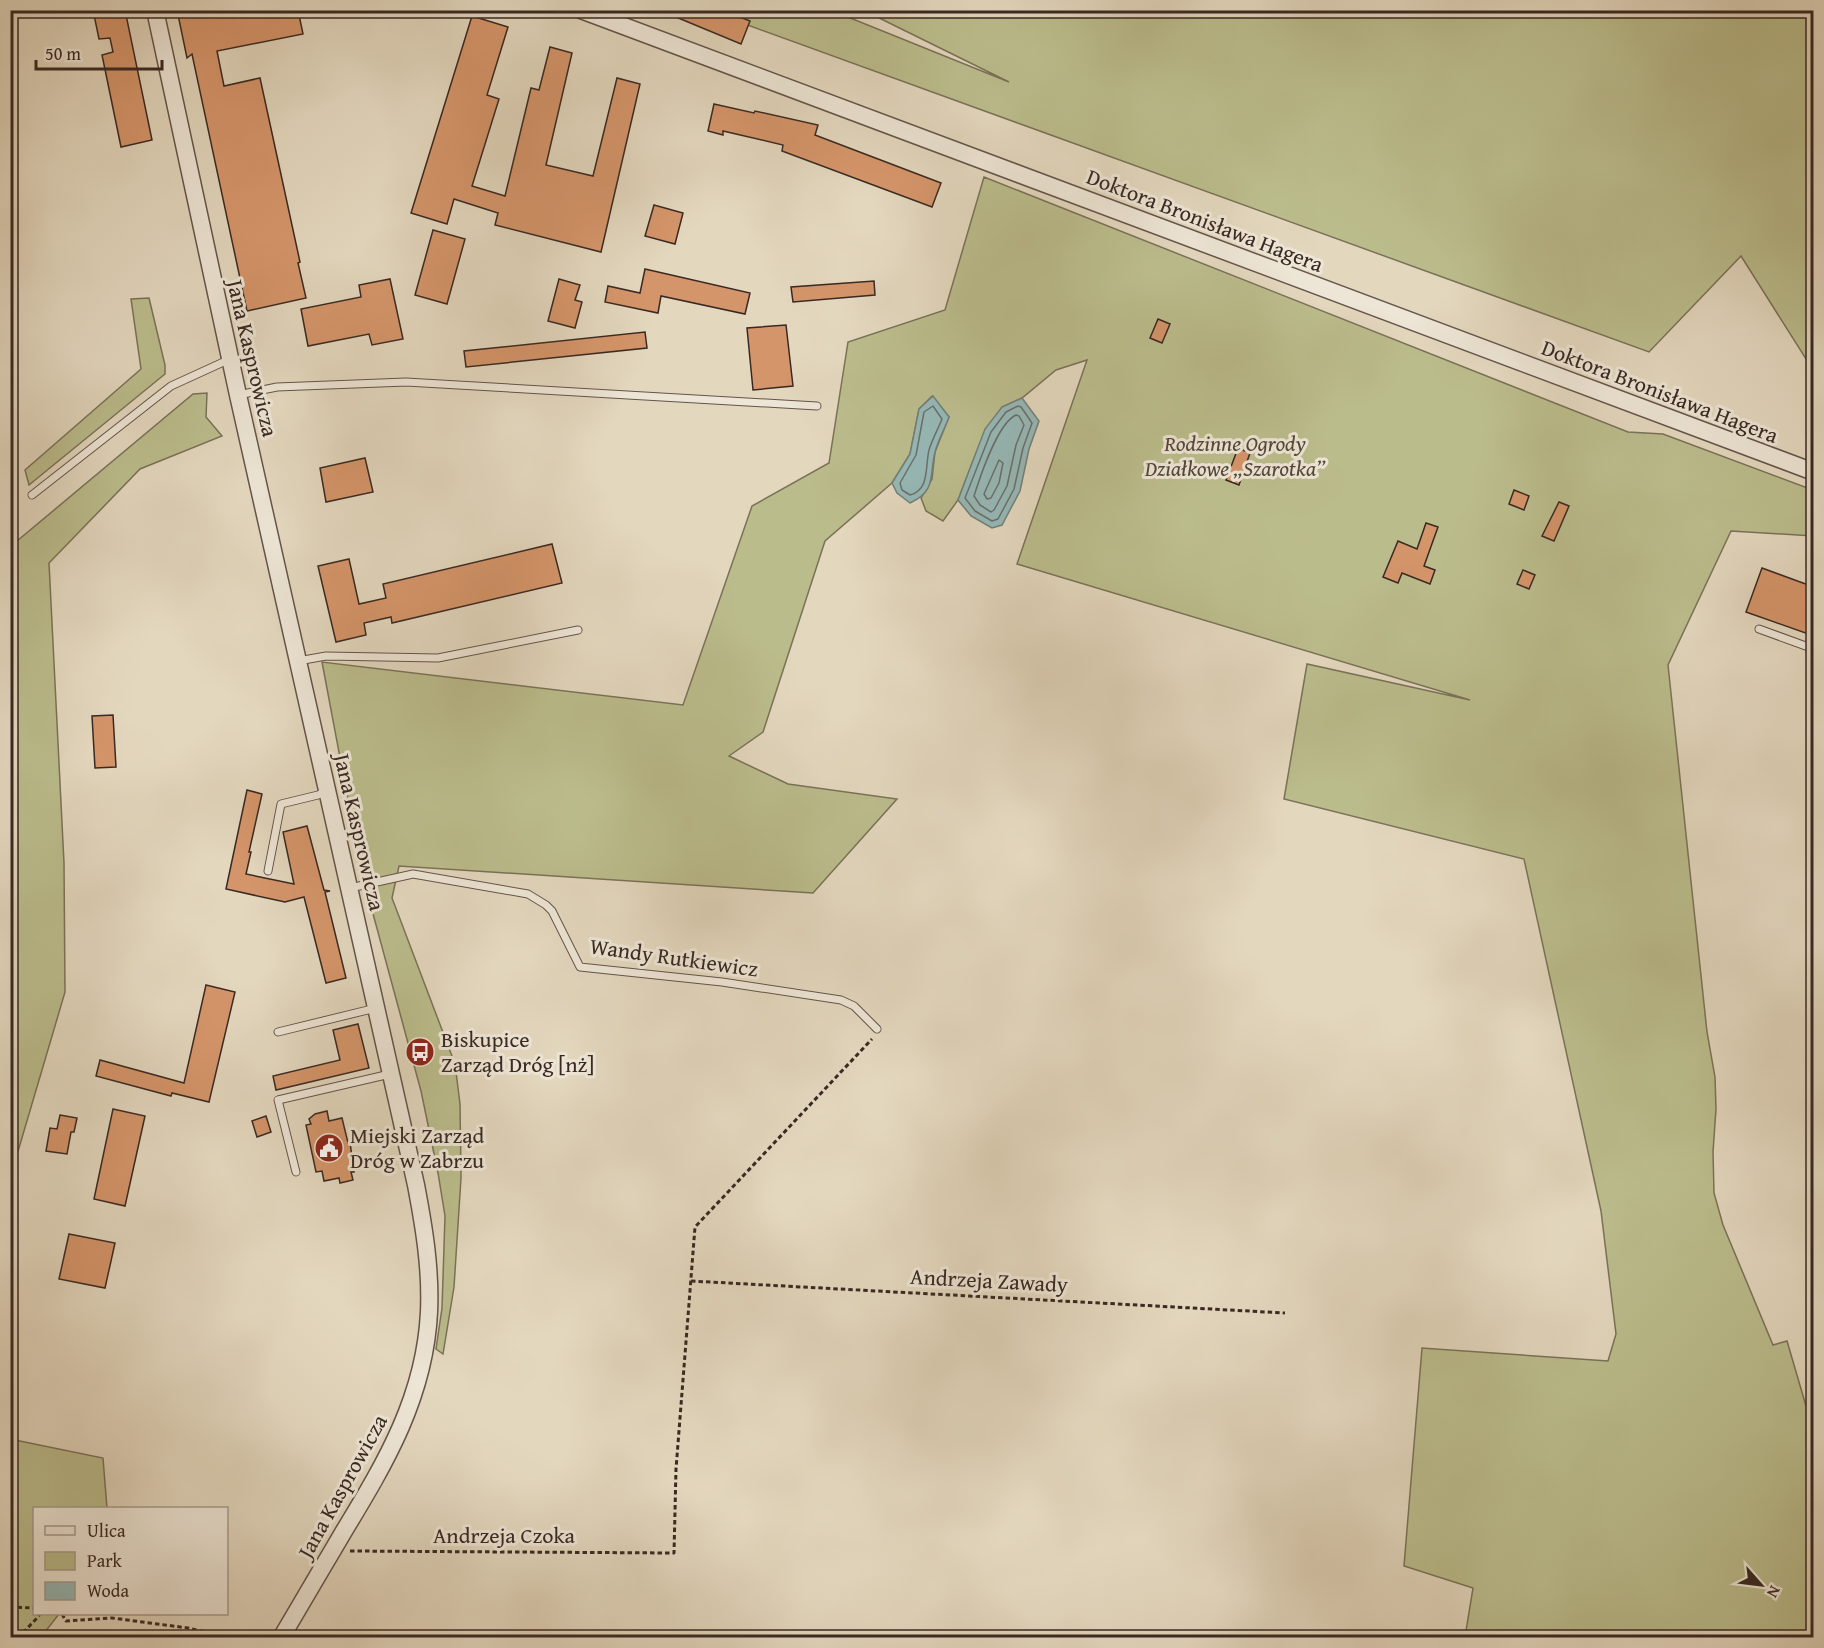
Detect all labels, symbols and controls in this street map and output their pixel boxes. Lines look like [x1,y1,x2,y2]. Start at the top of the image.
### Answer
scale bar [36,33,162,71]
text: 50 m [45,40,81,67]
street label: Doktora Bronisława Hagera [1082,160,1329,280]
street label: Jana Kasprowicza [219,273,287,440]
street label: Doktora Bronisława Hagera [1537,331,1784,451]
park label: Rodzinne Ogrody Działkowe „Szarotka” [1144,427,1326,484]
street label: Jana Kasprowicza [326,747,394,914]
street label: Wandy Rutkiewicz [588,929,760,985]
place label: Biskupice Zarząd Dróg [nż] [441,1023,594,1080]
bus stop icon: Biskupice Zarząd Dróg [nż] [404,1036,436,1068]
place label: Miejski Zarząd Dróg w Zabrzu [350,1119,485,1176]
public building icon: Miejski Zarząd Dróg w Zabrzu [313,1132,345,1164]
street label: Andrzeja Zawady [909,1260,1069,1300]
street label: Jana Kasprowicza [288,1408,395,1566]
legend [33,1507,228,1615]
text: Ulica [87,1517,126,1544]
street label: Andrzeja Czoka [433,1519,576,1551]
text: Park [87,1547,123,1574]
north arrow [1731,1555,1791,1615]
text: Woda [87,1577,129,1604]
text: N [1761,1582,1787,1603]

